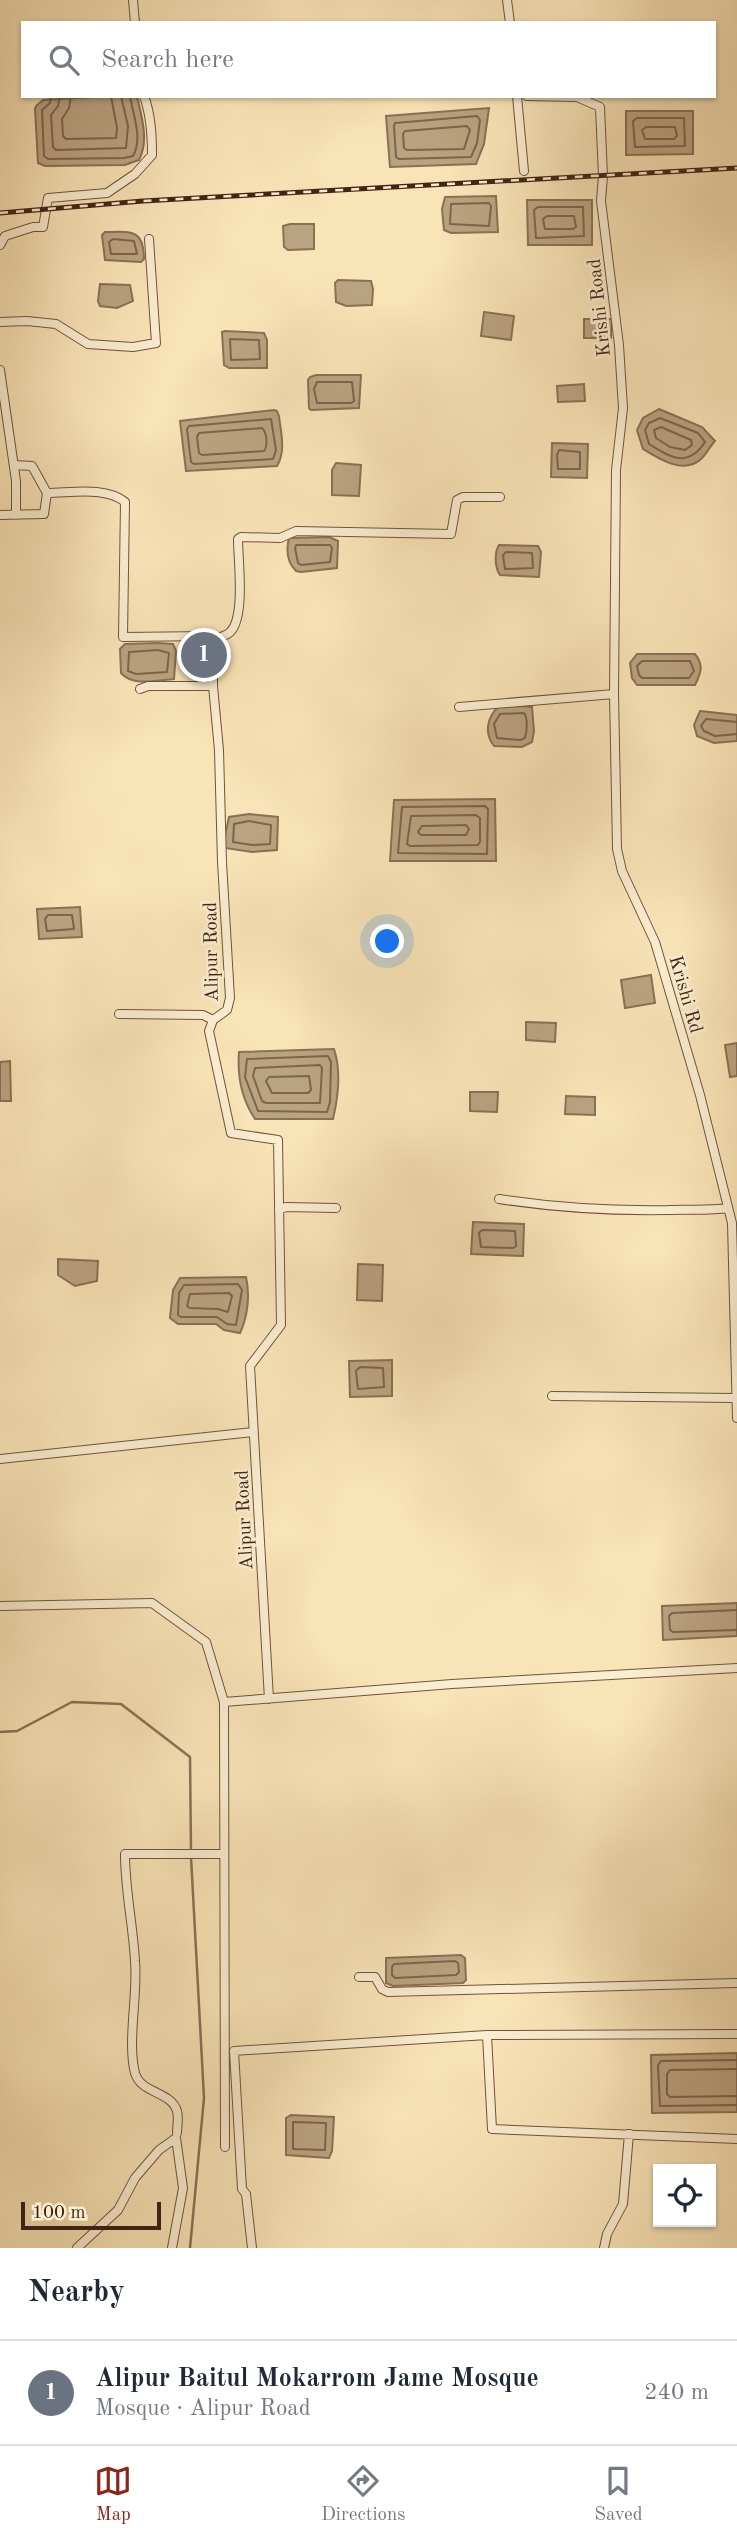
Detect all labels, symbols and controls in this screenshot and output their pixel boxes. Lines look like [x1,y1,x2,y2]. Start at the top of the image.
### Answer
search box [21,21,716,98]
icon: search [45,41,83,79]
text: Search here [101,47,234,73]
street label: Krishi Road [586,258,615,358]
pin: 1 [181,629,227,681]
street label: Alipur Road [202,902,223,1002]
your location [370,924,404,958]
street label: Krishi Rd [664,954,705,1036]
street label: Alipur Road [233,1469,258,1570]
map controls [653,2164,716,2227]
button: locate [653,2164,716,2227]
scale bar [21,2199,161,2231]
text: 100 m [32,2204,85,2223]
text: Nearby [28,2278,125,2308]
text: Alipur Baitul Mokarrom Jame Mosque [95,2366,539,2392]
text: 1 [44,2381,58,2404]
text: 240 m [644,2381,709,2404]
text: Mosque · Alipur Road [95,2397,311,2420]
tab: Map [94,2462,132,2527]
tab: Directions [321,2462,406,2527]
tab: Saved [594,2462,643,2527]

